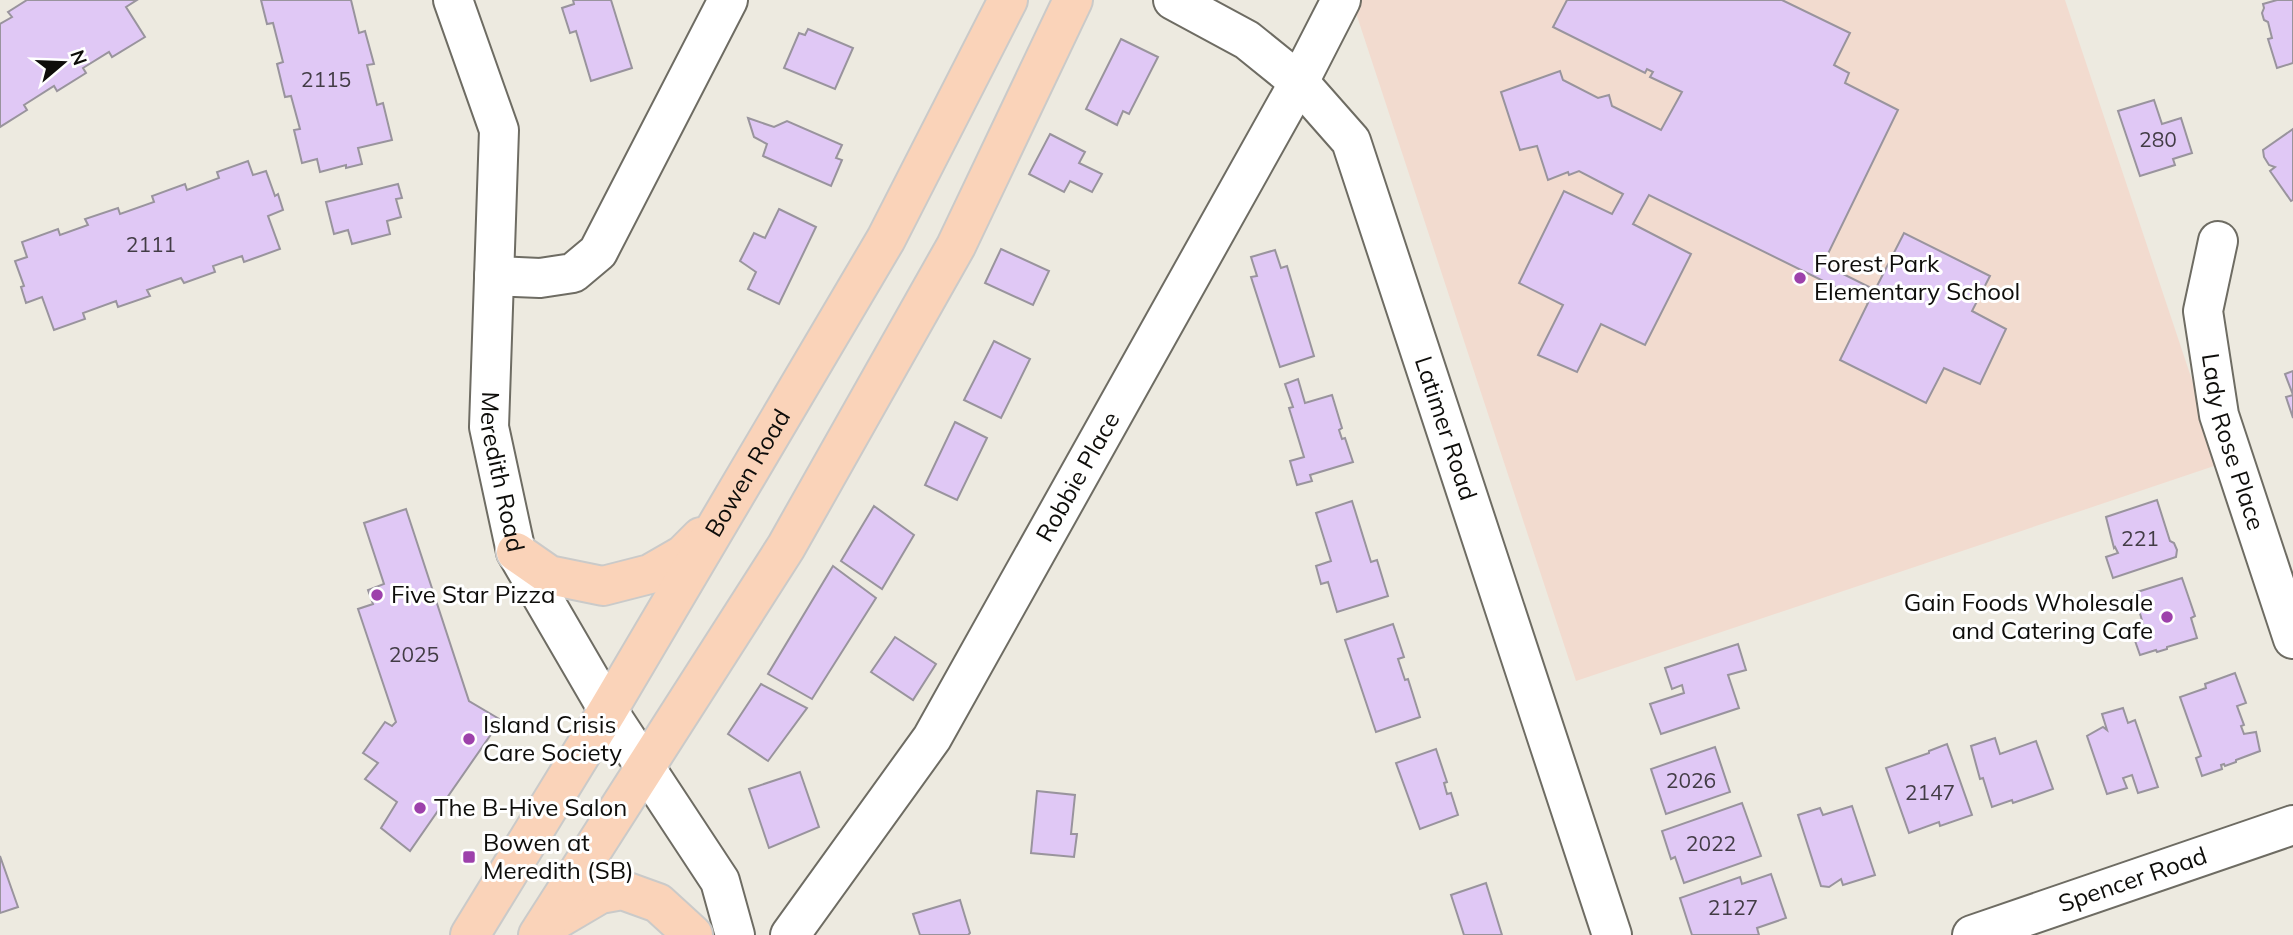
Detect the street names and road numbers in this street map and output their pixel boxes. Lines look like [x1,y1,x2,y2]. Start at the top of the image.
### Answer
street label: Lady Rose Place [2196,351,2272,534]
street label: Latimer Road [1409,352,1484,504]
street label: Meredith Road [475,391,532,555]
street label: Bowen Road [698,403,796,542]
street label: Robbie Place [1029,406,1126,547]
street label: Spencer Road [2054,840,2211,918]

